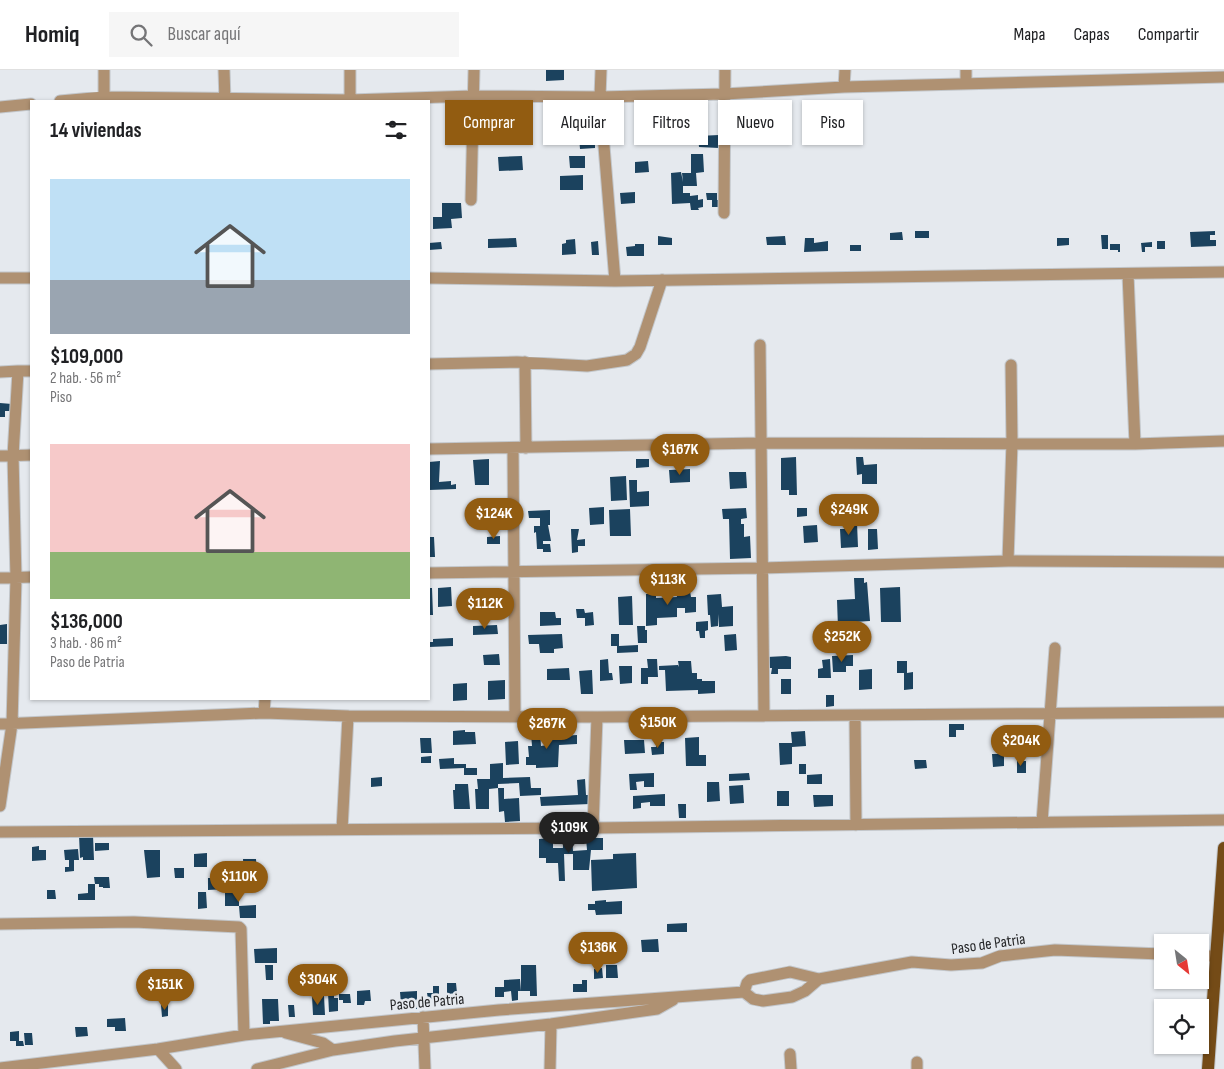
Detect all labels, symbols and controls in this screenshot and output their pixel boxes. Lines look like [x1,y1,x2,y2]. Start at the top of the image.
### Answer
search box [109,12,459,57]
text: Homiq [25,20,79,49]
icon: search [127,21,155,49]
text: Buscar aquí [167,23,241,46]
text: Mapa [1013,24,1045,45]
text: Capas [1073,24,1110,45]
text: Compartir [1138,24,1199,45]
chip: Comprar [445,100,533,145]
chip: Alquilar [543,100,624,145]
chip: Filtros [634,100,708,145]
chip: Nuevo [718,100,792,145]
chip: Piso [802,100,863,145]
icon: filters [382,116,410,144]
text: 14 viviendas [50,118,142,143]
icon: home [185,211,275,301]
text: $109,000 [50,344,123,369]
text: 2 hab. · 56 m² [50,369,121,388]
text: Piso [50,388,72,407]
pin: $167K [645,434,715,476]
text: $167K [662,440,698,459]
icon: home [185,476,275,566]
pin: $249K [814,494,884,536]
pin: $124K [459,498,529,540]
text: $249K [830,500,868,519]
text: $124K [476,504,512,523]
pin: $113K [633,564,703,606]
text: $113K [650,570,686,589]
pin: $112K [450,588,520,630]
text: $112K [467,594,503,613]
text: $136,000 [50,609,123,634]
pin: $252K [807,620,877,663]
text: $252K [823,627,861,646]
text: 3 hab. · 86 m² [50,634,122,653]
text: Paso de Patria [50,653,125,672]
pin: $150K [623,706,693,749]
pin: $267K [512,708,582,750]
text: $150K [639,713,677,732]
text: $267K [528,714,566,733]
pin: $204K [986,724,1056,767]
text: $204K [1002,731,1040,750]
pin: $109K [534,812,604,854]
text: $109K [550,818,588,837]
pin: $110K [204,860,274,903]
text: $110K [221,867,257,886]
street label: Paso de Patria [950,930,1026,959]
pin: $136K [563,932,633,974]
north arrow [1154,934,1209,989]
map controls [1154,934,1209,1054]
text: $136K [579,938,617,957]
pin: $304K [283,964,353,1006]
pin: $151K [130,968,200,1011]
text: $304K [299,970,337,989]
text: $151K [147,975,183,994]
street label: Paso de Patria [389,990,465,1015]
button: locate [1154,999,1209,1054]

